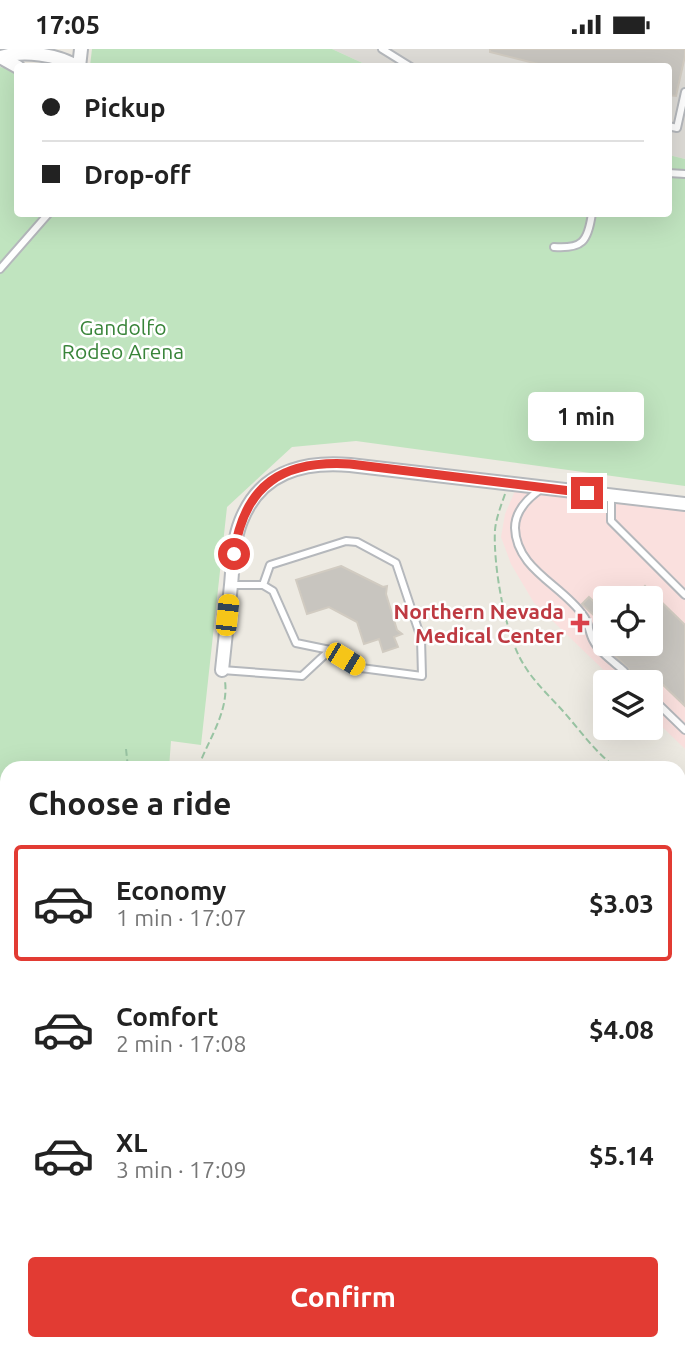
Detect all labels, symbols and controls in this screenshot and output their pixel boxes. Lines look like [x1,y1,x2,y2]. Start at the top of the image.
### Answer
text: 17:05 [35,10,100,39]
text: Pickup [84,93,166,122]
text: Drop-off [84,160,191,189]
park label: Gandolfo Rodeo Arena [62,315,184,363]
callout: 1 min [529,391,645,441]
text: 1 min [557,404,615,429]
route end [571,477,603,509]
route start [218,538,250,570]
map controls [593,586,663,740]
button: locate [593,586,663,656]
car [215,593,240,637]
place label: Northern Nevada Medical Center [394,599,564,647]
marker: Northern Nevada Medical Center [570,613,590,633]
car [322,639,369,679]
button: layers [593,670,663,740]
text: Choose a ride [28,785,231,821]
icon: car [32,872,95,935]
text: Economy [116,876,226,905]
text: $3.03 [589,889,654,918]
text: 1 min · 17:07 [116,905,247,930]
icon: car [32,998,95,1061]
text: Comfort [116,1002,219,1031]
text: $4.08 [589,1015,654,1044]
text: 2 min · 17:08 [116,1031,247,1056]
icon: car [32,1124,95,1187]
text: XL [116,1128,147,1157]
text: $5.14 [589,1141,654,1170]
text: 3 min · 17:09 [116,1157,247,1182]
button: Confirm [28,1257,658,1337]

